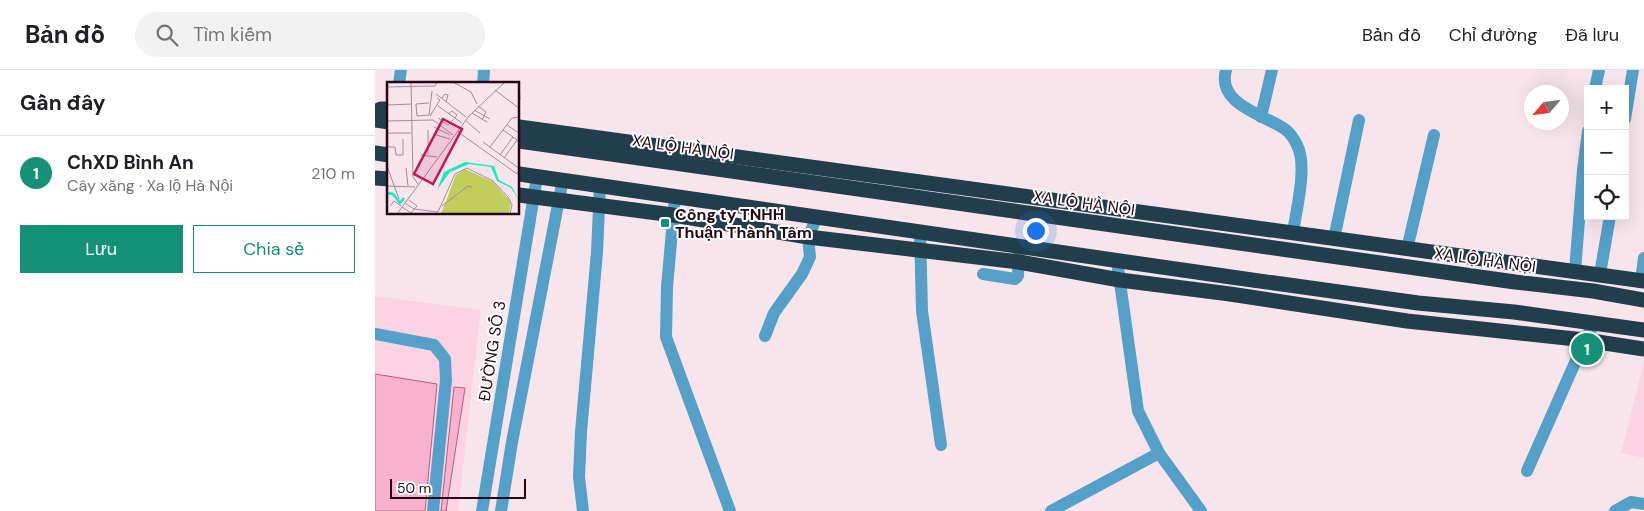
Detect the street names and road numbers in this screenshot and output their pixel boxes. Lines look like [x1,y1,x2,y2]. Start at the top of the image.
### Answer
street label: XA LỘ HÀ NỘI [631,129,735,165]
street label: XA LỘ HÀ NỘI [1032,185,1136,221]
street label: XA LỘ HÀ NỘI [1433,242,1537,278]
street label: ĐƯỜNG SỐ 3 [474,299,510,403]

